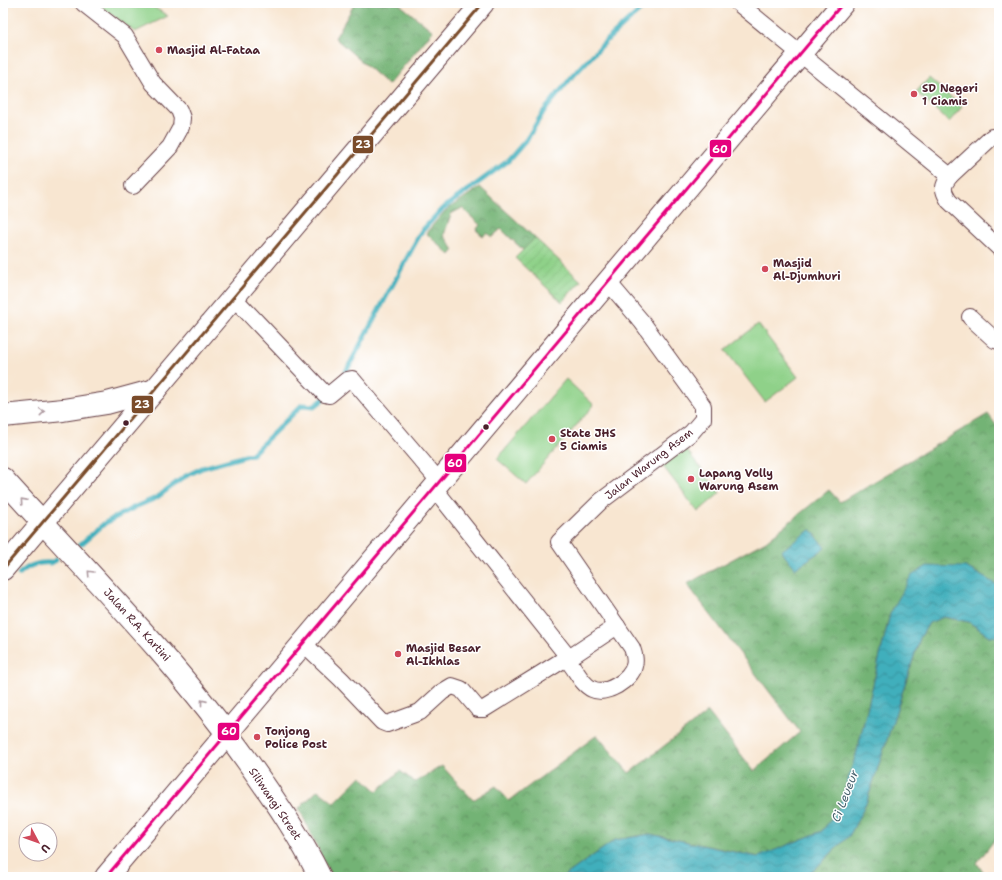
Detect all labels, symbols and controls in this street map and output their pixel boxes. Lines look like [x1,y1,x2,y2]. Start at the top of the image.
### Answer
place label: Masjid Al-Fataa [167,43,261,58]
marker: Masjid Al-Fataa [154,45,164,55]
place label: SD Negeri 1 Ciamis [922,81,978,109]
marker: SD Negeri 1 Ciamis [909,89,919,99]
line badge: 23 [352,135,374,154]
text: 23 [355,137,371,152]
line badge: 60 [709,139,732,158]
text: 60 [712,142,728,157]
place label: Masjid Al-Djumhuri [773,256,841,284]
marker: Masjid Al-Djumhuri [760,264,770,274]
line badge: 23 [131,395,154,414]
text: 23 [134,397,150,412]
one-way arrow [39,408,45,417]
unlabelled marker [121,418,131,428]
unlabelled marker [481,422,491,432]
street label: Jalan Warung Asem [602,425,696,503]
place label: State JHS 5 Ciamis [560,426,616,454]
marker: State JHS 5 Ciamis [547,434,557,444]
line badge: 60 [444,453,467,473]
text: 60 [447,456,463,471]
place label: Lapang Volly Warung Asem [699,466,779,494]
marker: Lapang Volly Warung Asem [686,474,696,484]
one-way arrow [20,498,27,506]
one-way arrow [87,570,94,578]
street label: Jalan R.A. Kartini [100,585,174,665]
place label: Masjid Besar Al-Ikhlas [406,641,481,669]
marker: Masjid Besar Al-Ikhlas [393,649,403,659]
one-way arrow [201,700,208,707]
line badge: 60 [217,722,240,741]
text: 60 [221,724,237,739]
place label: Tonjong Police Post [265,724,328,752]
marker: Tonjong Police Post [252,732,262,742]
street label: Siliwangi Street [245,765,305,843]
water label: Ci Leueur [828,767,862,824]
north arrow [18,822,58,862]
text: U [37,840,53,856]

